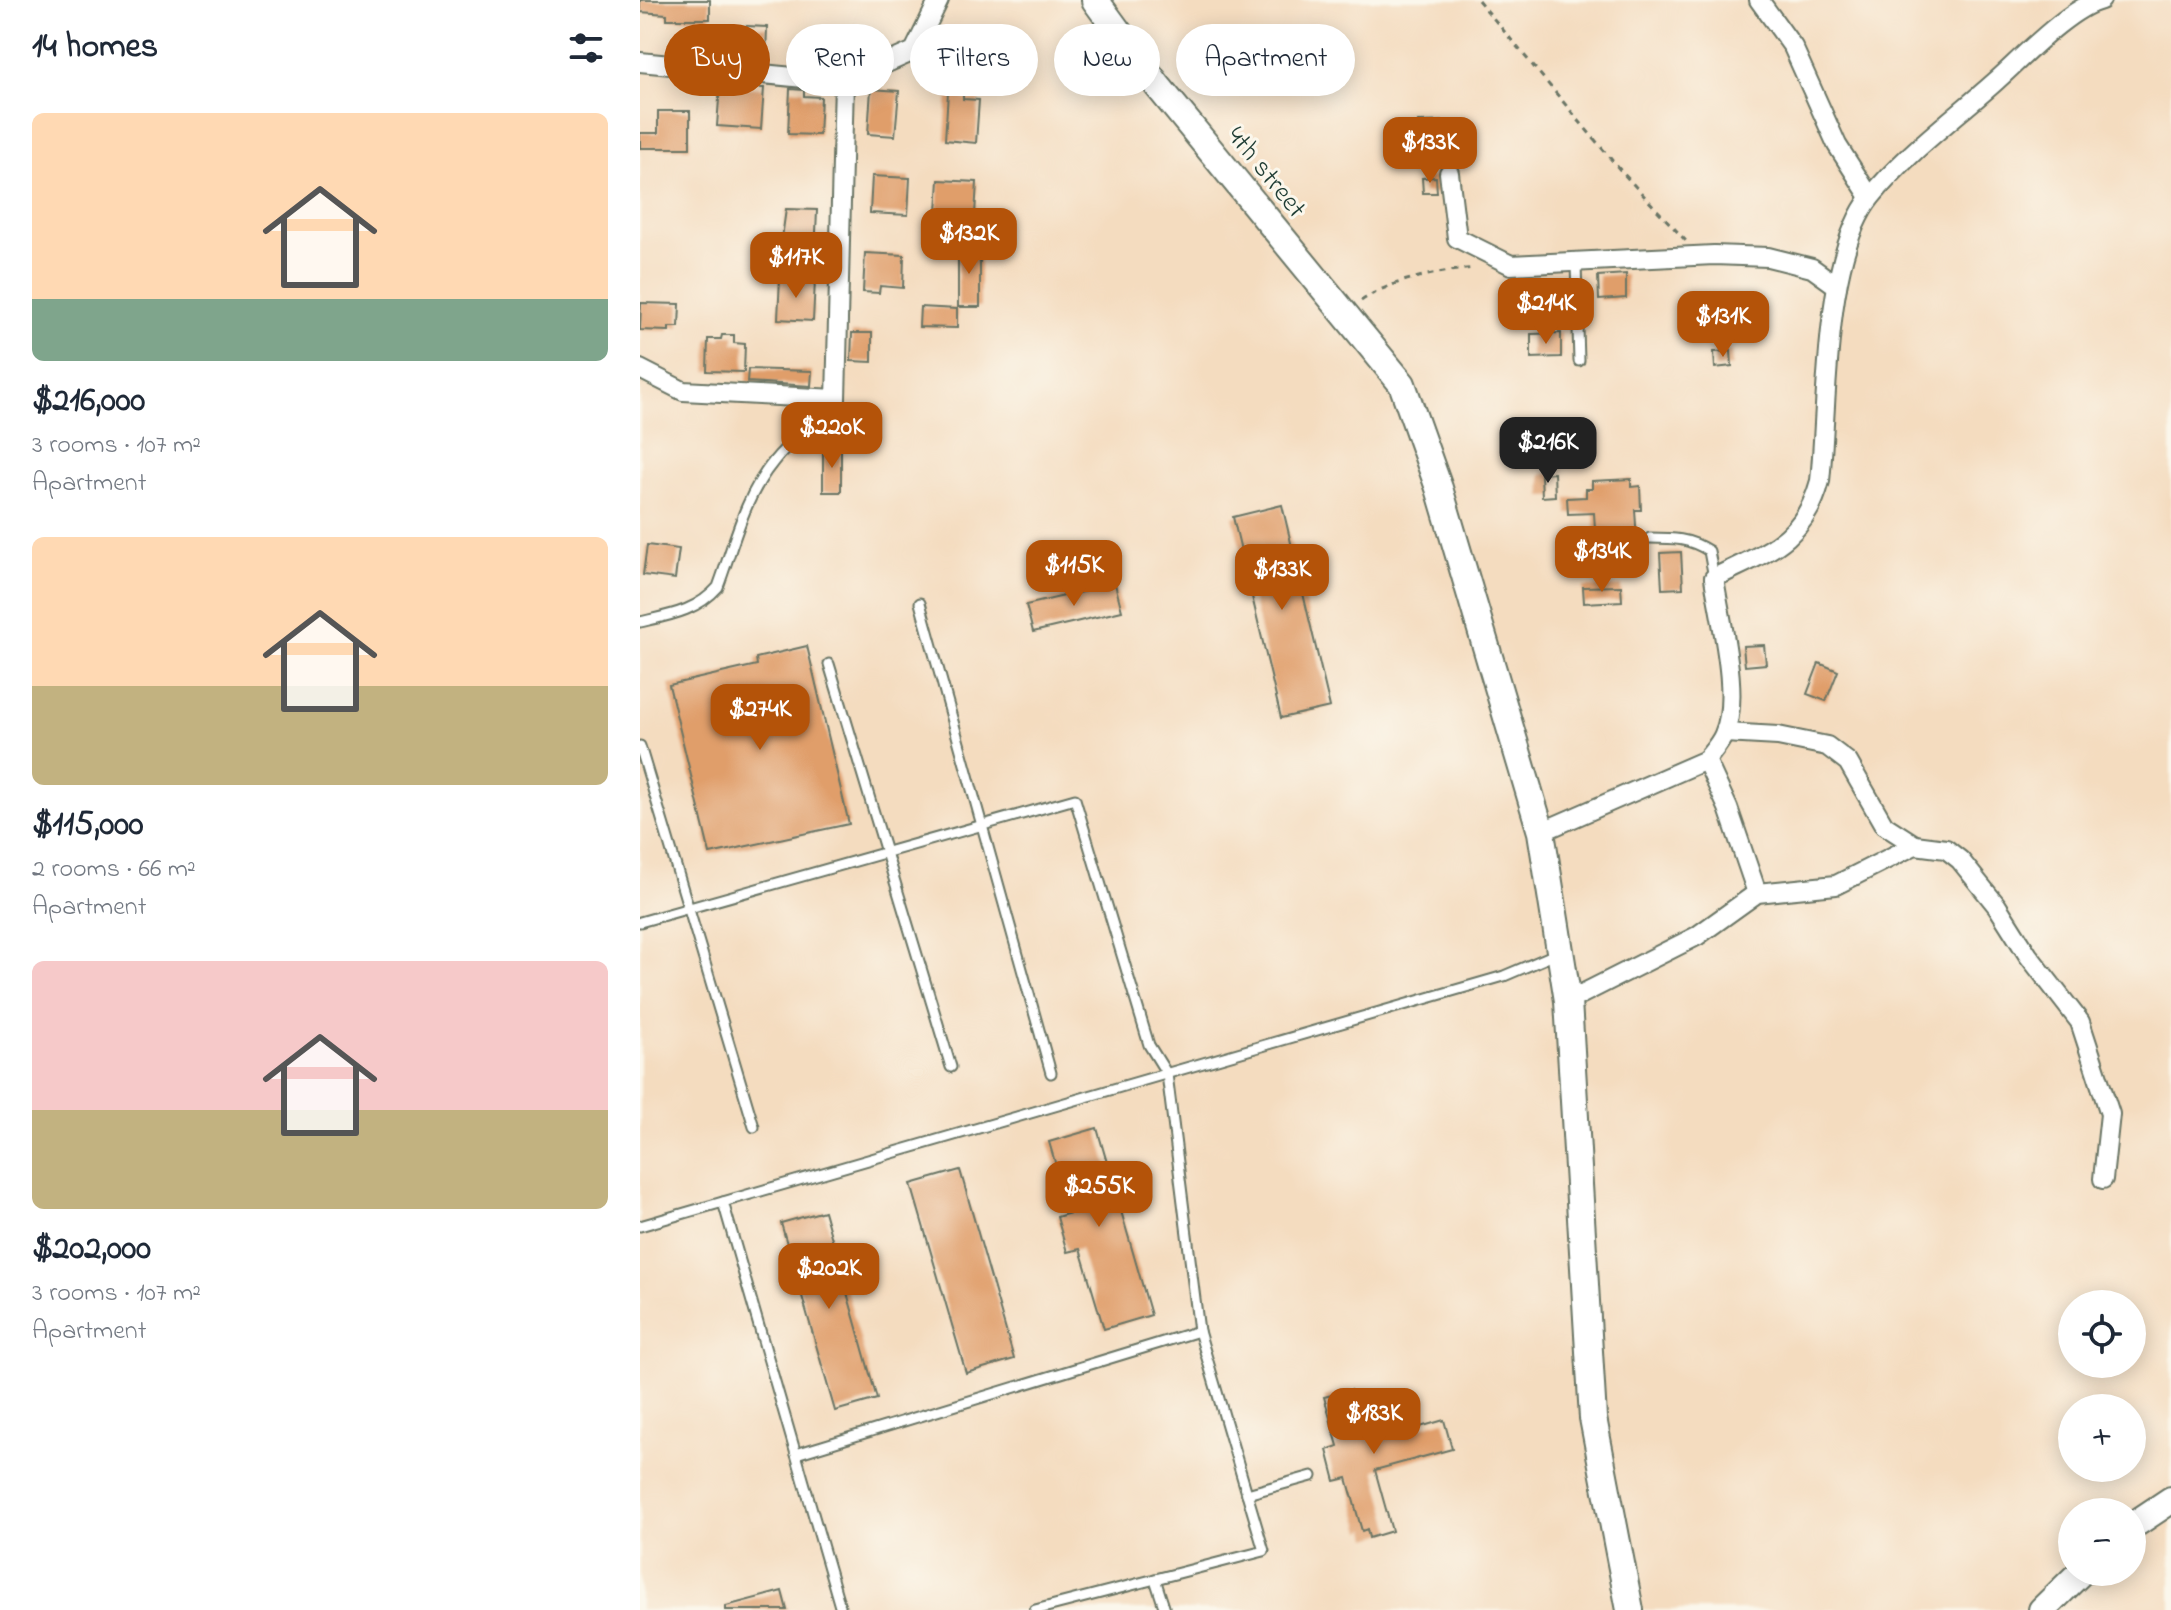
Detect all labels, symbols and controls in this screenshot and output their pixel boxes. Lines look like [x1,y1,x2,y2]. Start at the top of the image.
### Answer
text: 14 homes [32,23,158,73]
chip: Buy [664,24,770,96]
chip: Rent [786,24,894,96]
chip: Filters [910,24,1038,96]
chip: New [1054,24,1160,96]
chip: Apartment [1176,24,1355,96]
icon: filters [564,26,608,70]
pin: $133K [1374,117,1486,185]
street label: 4th street [1215,118,1315,228]
text: $133K [1401,124,1459,162]
icon: home [248,165,392,309]
pin: $132K [913,208,1025,276]
text: $132K [939,215,999,253]
pin: $117K [740,232,852,300]
text: $117K [768,239,824,277]
pin: $214K [1490,278,1602,346]
text: $214K [1516,285,1576,323]
pin: $131K [1667,291,1779,359]
text: $131K [1695,298,1751,336]
text: $216,000 [32,377,145,427]
pin: $220K [776,402,888,470]
text: $220K [799,409,865,447]
pin: $216K [1492,417,1604,485]
text: $216K [1518,424,1578,462]
text: 3 rooms · 107 m² [32,427,201,465]
text: Apartment [32,465,146,503]
pin: $134K [1546,526,1658,594]
text: $134K [1573,533,1631,571]
pin: $115K [1018,540,1130,608]
pin: $133K [1226,544,1338,612]
text: $115K [1044,547,1104,585]
text: $133K [1253,551,1311,589]
icon: home [248,589,392,733]
pin: $274K [704,684,816,752]
text: $274K [729,691,791,729]
text: $115,000 [32,801,144,851]
text: 2 rooms · 66 m² [32,851,196,889]
text: Apartment [32,889,146,927]
icon: home [248,1013,392,1157]
pin: $255K [1043,1161,1155,1229]
text: $255K [1063,1168,1135,1206]
text: $202,000 [32,1225,151,1275]
pin: $202K [773,1243,885,1311]
text: $202K [796,1250,862,1288]
text: 3 rooms · 107 m² [32,1275,201,1313]
map controls [2058,1290,2146,1586]
button: locate [2058,1290,2146,1378]
text: Apartment [32,1313,146,1351]
pin: $183K [1318,1388,1430,1456]
button: + [2058,1394,2146,1482]
text: $183K [1345,1395,1403,1433]
button: − [2058,1498,2146,1586]

